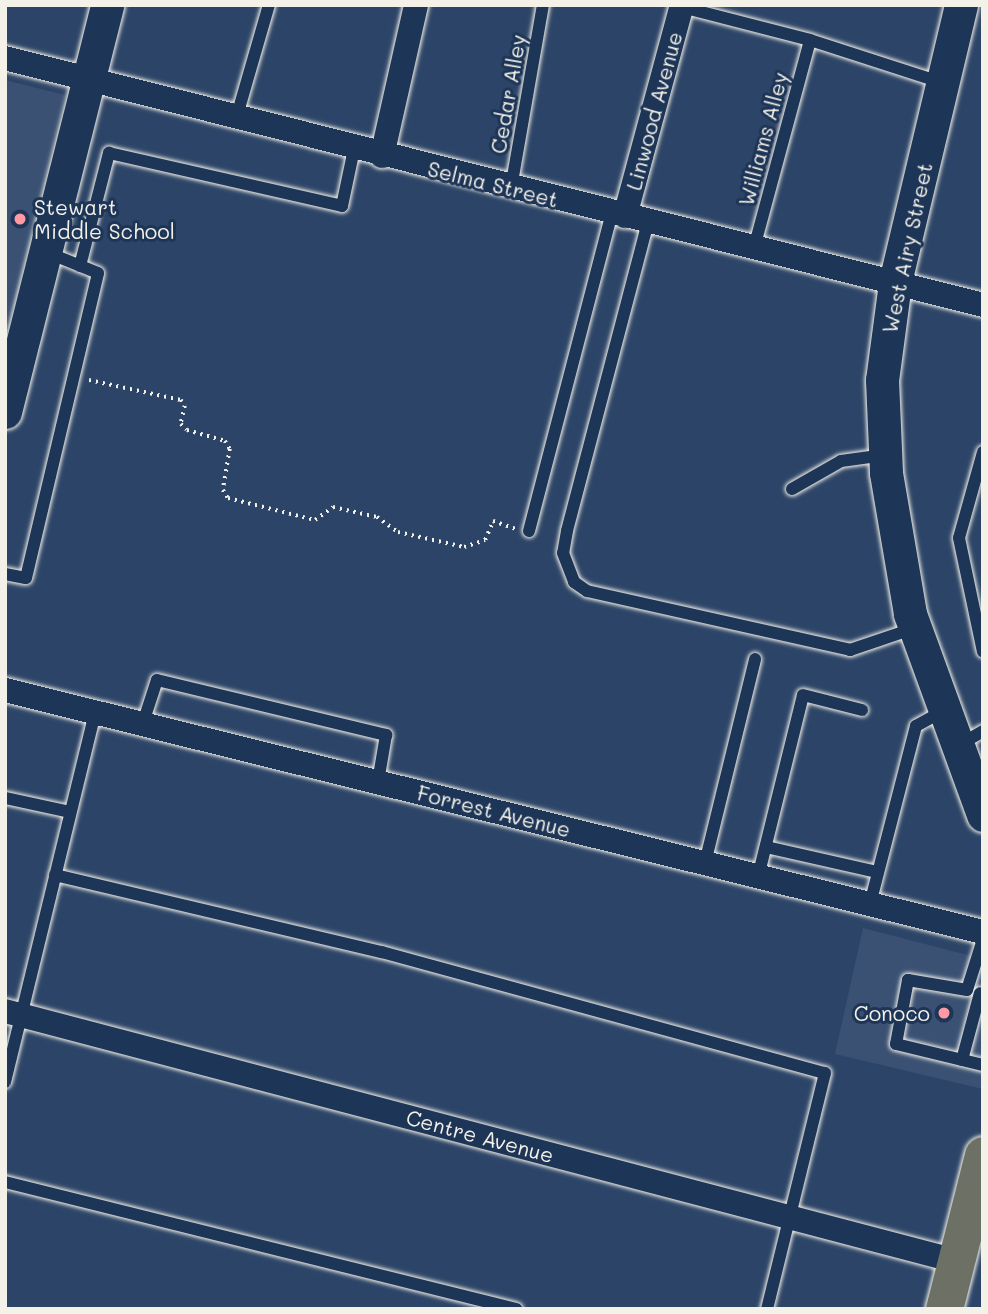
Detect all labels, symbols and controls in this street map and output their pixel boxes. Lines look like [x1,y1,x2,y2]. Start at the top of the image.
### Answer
street label: Linwood Avenue [621,29,687,193]
street label: Cedar Alley [485,32,531,156]
street label: Williams Alley [733,69,793,209]
street label: Selma Street [425,156,561,212]
street label: West Airy Street [877,160,937,336]
place label: Stewart Middle School [34,194,175,244]
marker: Stewart Middle School [12,211,28,227]
street label: Forrest Avenue [415,780,573,842]
place label: Conoco [854,1000,930,1026]
marker: Conoco [936,1005,952,1021]
street label: Centre Avenue [403,1104,557,1168]

